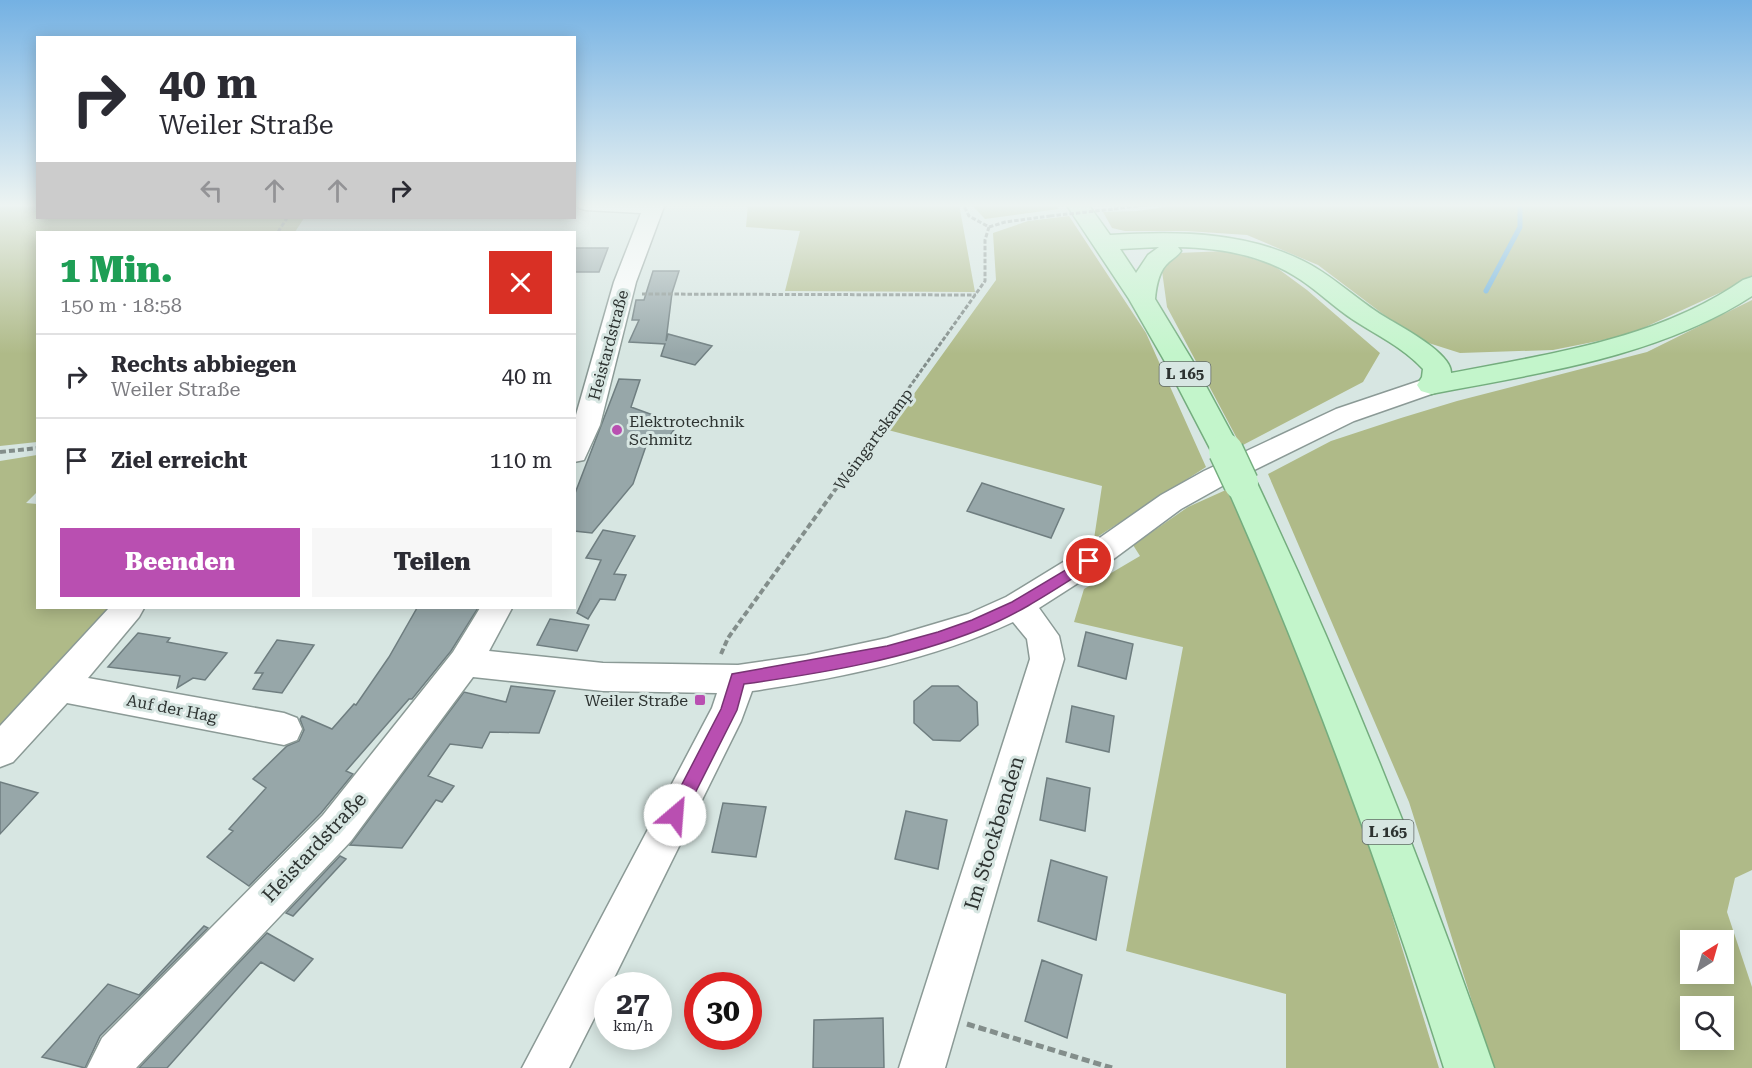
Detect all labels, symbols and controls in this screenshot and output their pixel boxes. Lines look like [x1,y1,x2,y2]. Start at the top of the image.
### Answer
text: 40 m [159,59,257,108]
icon: right [60,60,138,138]
text: Weiler Straße [159,109,334,141]
icon: left [195,174,228,207]
icon: ahead [258,174,291,207]
icon: ahead [321,174,354,207]
icon: right [384,174,417,207]
text: 1 Min. [60,249,173,291]
button: close [489,251,552,314]
street label: Heistardstraße [585,288,632,402]
text: 150 m · 18:58 [60,293,182,317]
text: Rechts abbiegen [111,352,297,377]
icon: right [60,360,93,393]
road number: L 165 [1160,362,1210,386]
text: 40 m [502,364,552,389]
text: Weiler Straße [111,377,240,401]
street label: Weingartskamp [830,385,917,494]
place label: Elektrotechnik Schmitz [629,412,745,449]
marker: Elektrotechnik Schmitz [610,423,624,437]
icon: arrive [60,444,93,477]
text: Ziel erreicht [111,448,247,473]
text: 110 m [489,448,552,473]
button: Beenden [60,528,300,597]
button: Teilen [312,528,552,597]
pin [1063,535,1114,586]
icon: arrive [1072,544,1105,577]
street label: Auf der Hag [125,690,220,727]
place label: Weiler Straße [584,691,688,710]
marker: Weiler Straße [693,693,707,707]
street label: Im Stockbenden [959,753,1029,913]
position arrow [643,783,707,847]
street label: Heistardstraße [257,787,371,907]
road number: L 165 [1362,820,1414,844]
north arrow [1680,930,1734,984]
map controls [1680,930,1734,1050]
speed limit sign: 30 [684,972,762,1050]
text: 27 [616,986,650,1021]
button: search [1680,996,1734,1050]
text: km/h [613,1017,653,1035]

